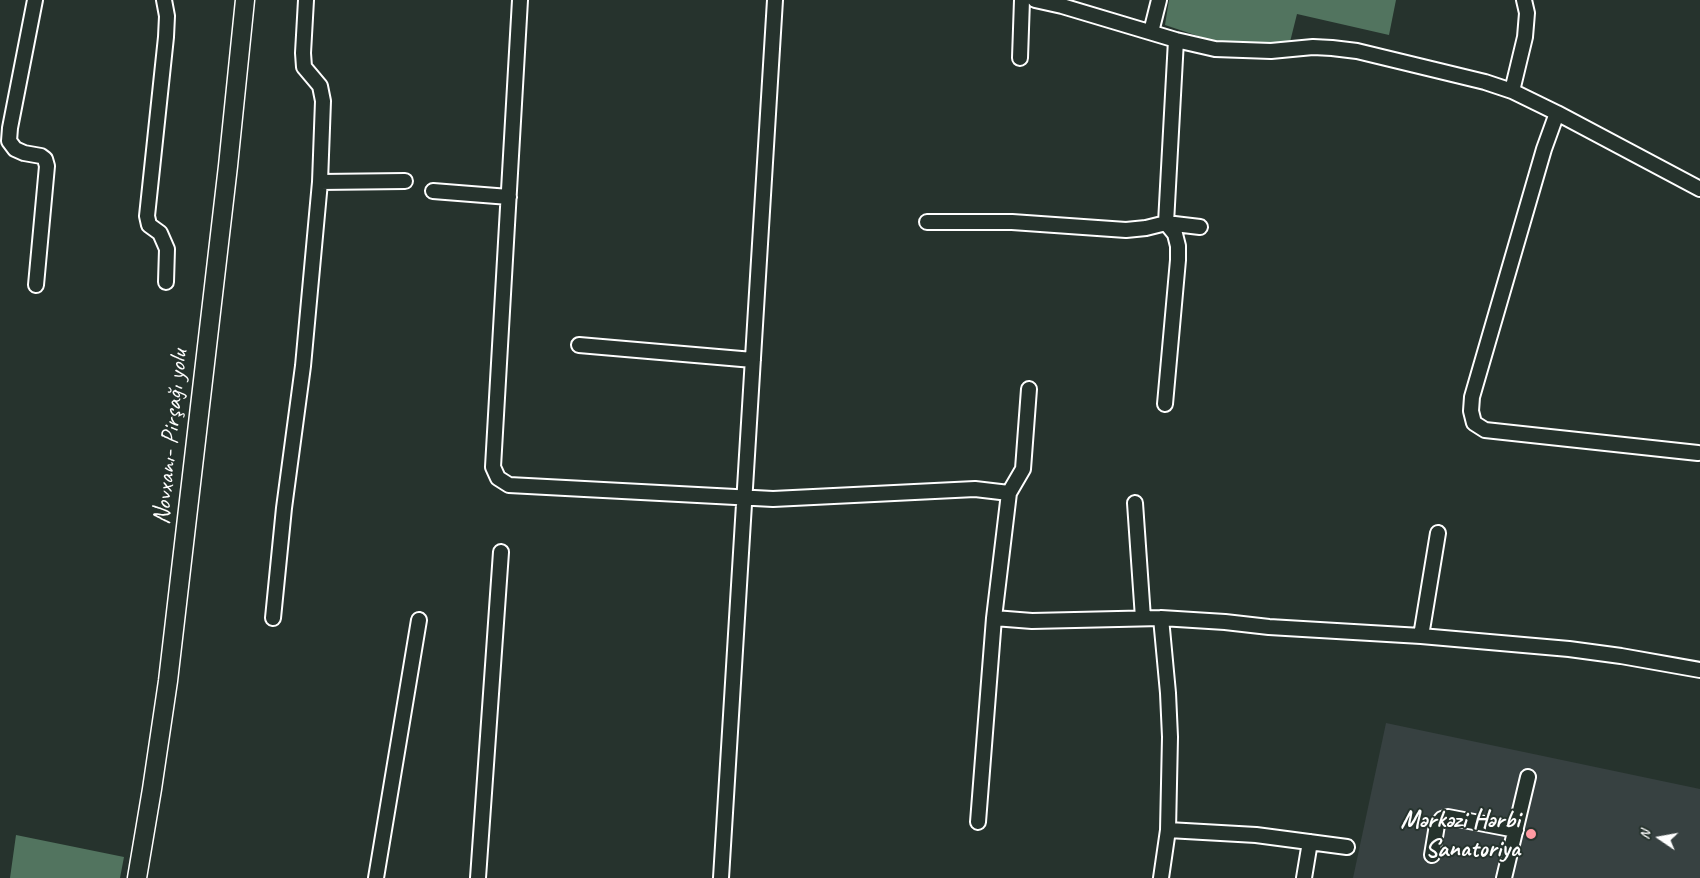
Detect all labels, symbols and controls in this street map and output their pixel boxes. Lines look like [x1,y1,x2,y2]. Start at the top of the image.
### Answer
street label: Novxanı- Pirşağı yolu [147,348,195,526]
place label: Mərkəzi Hərbi Sanatoriya [1401,805,1520,864]
north arrow [1635,813,1685,863]
marker: Mərkəzi Hərbi Sanatoriya [1524,827,1538,841]
text: N [1636,829,1654,841]

